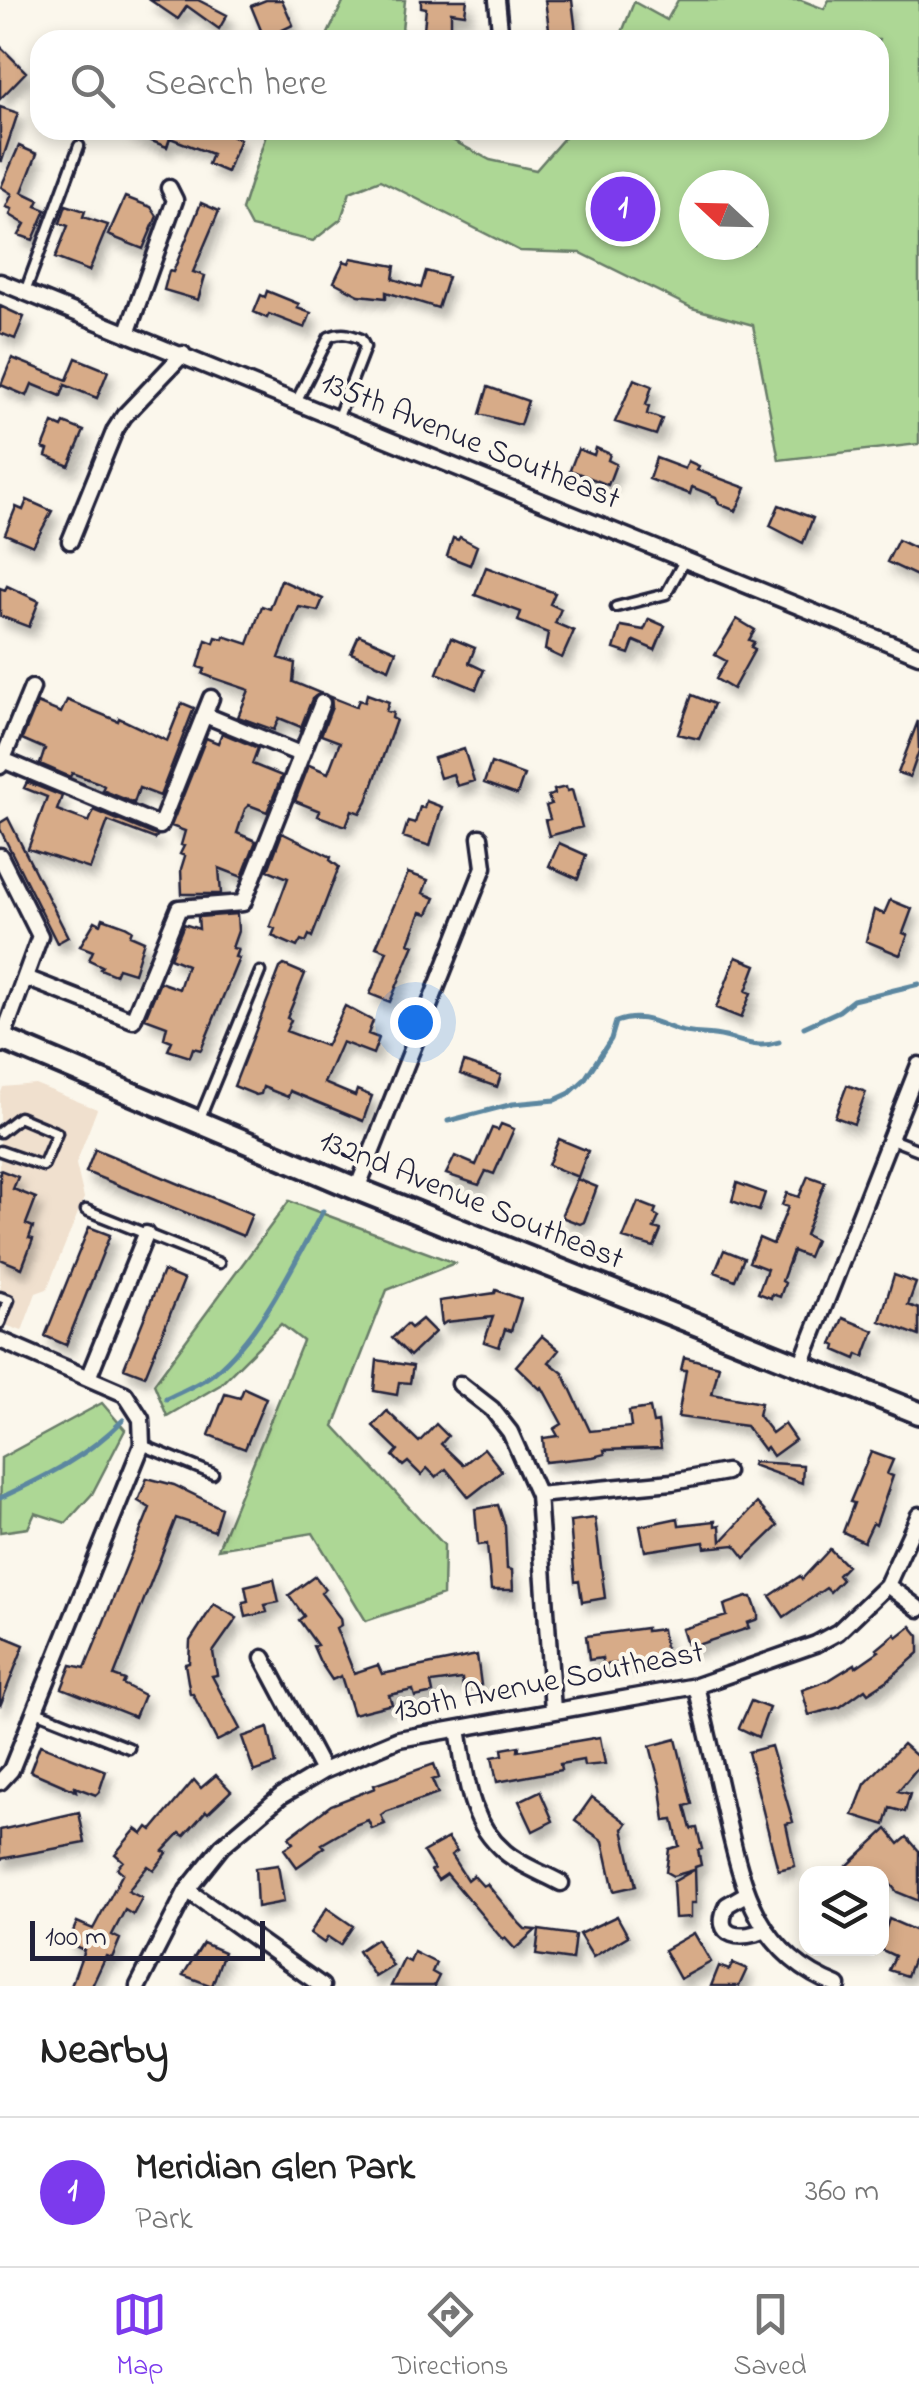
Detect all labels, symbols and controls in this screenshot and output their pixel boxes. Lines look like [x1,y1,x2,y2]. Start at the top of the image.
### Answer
search box [30,30,889,140]
text: Search here [145,57,327,113]
icon: search [65,58,120,113]
north arrow [679,170,769,260]
pin: 1 [590,172,656,246]
street label: 135th Avenue Southeast [313,360,627,524]
your location [390,997,441,1048]
street label: 132nd Avenue Southeast [312,1118,631,1284]
street label: 130th Avenue Southeast [390,1630,708,1736]
map controls [799,1866,889,1956]
button: layers [799,1866,889,1956]
scale bar [30,1916,265,1960]
text: 100 m [45,1918,107,1959]
text: Nearby [40,2021,168,2082]
text: Meridian Glen Park [135,2141,415,2197]
text: 1 [67,2169,78,2216]
text: 360 m [805,2169,879,2216]
text: Park [135,2197,193,2244]
tab: Map [112,2287,167,2388]
tab: Directions [392,2287,509,2388]
tab: Saved [734,2287,807,2388]

